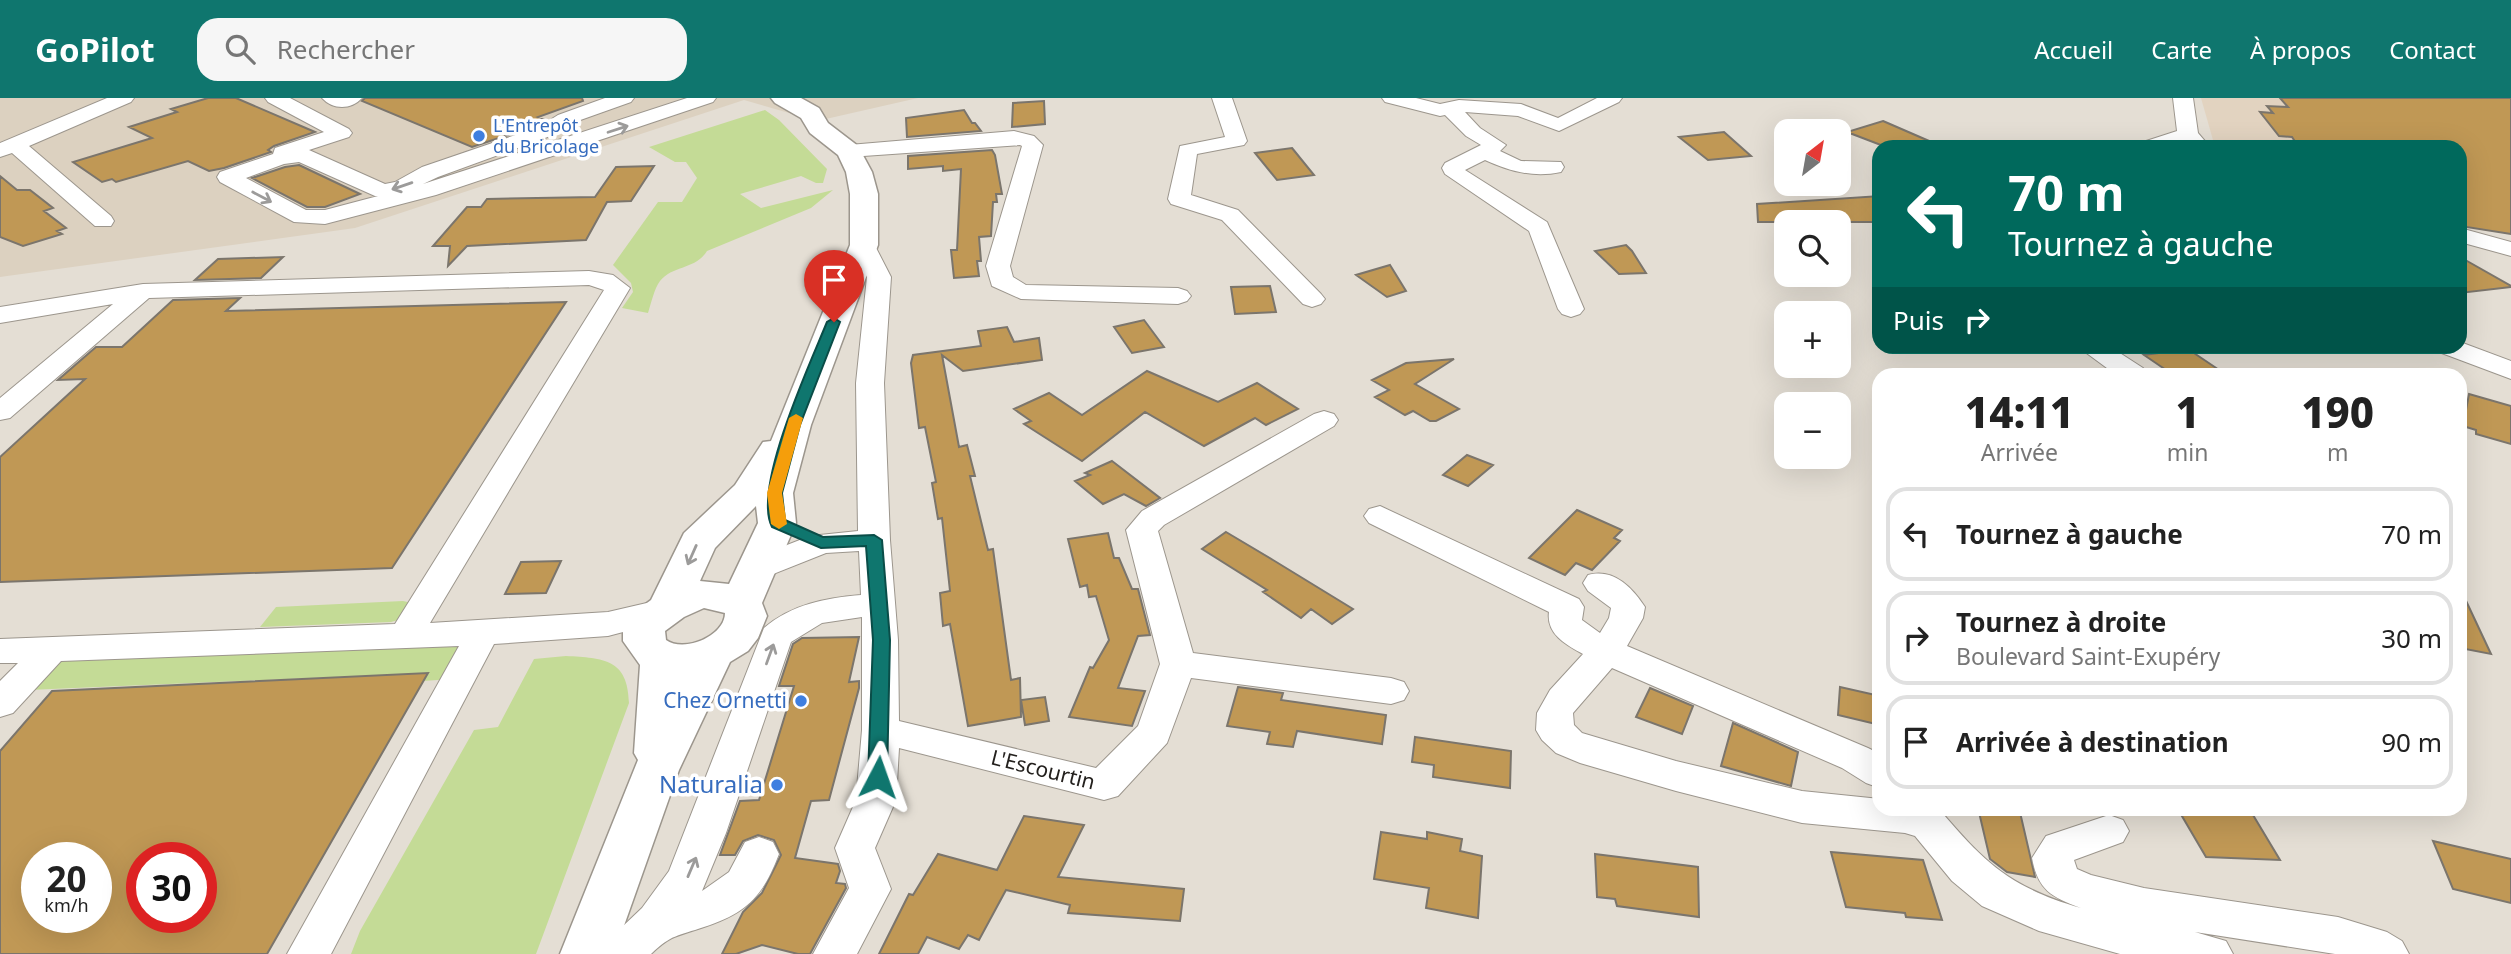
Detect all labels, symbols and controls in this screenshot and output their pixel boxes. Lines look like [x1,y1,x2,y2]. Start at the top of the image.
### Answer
search box [197,18,687,81]
text: GoPilot [35,27,155,72]
icon: search [221,30,259,68]
text: Rechercher [277,31,415,67]
text: Accueil [2034,33,2113,66]
text: Carte [2151,33,2212,66]
text: À propos [2250,33,2351,66]
text: Contact [2389,33,2476,66]
place label: L'Entrepôt du Bricolage [493,113,599,158]
north arrow [1774,119,1852,196]
map controls [1774,119,1851,469]
one-way arrow [607,122,629,134]
marker: L'Entrepôt du Bricolage [471,128,487,144]
text: 70 m [2008,159,2125,225]
icon: left [1893,168,1984,259]
one-way arrow [392,181,414,193]
one-way arrow [251,190,272,204]
button: search [1774,210,1851,287]
text: Tournez à gauche [2008,222,2274,265]
pin [804,250,864,322]
icon: arrive [815,261,853,299]
button: + [1774,301,1851,378]
icon: right [1958,301,1996,339]
text: Puis [1893,302,1944,338]
text: 14:11 [1965,383,2074,440]
text: 1 [2175,383,2200,440]
text: 190 [2301,383,2374,440]
button: − [1774,392,1851,469]
text: Arrivée [1981,436,2058,468]
text: min [2167,436,2208,468]
text: m [2327,436,2348,468]
icon: left [1897,515,1935,553]
text: Tournez à gauche [1956,516,2183,552]
text: 70 m [2381,516,2442,552]
one-way arrow [685,544,698,565]
text: Tournez à droite [1956,604,2166,640]
icon: right [1897,619,1935,657]
text: 30 m [2381,620,2442,656]
text: Boulevard Saint-Exupéry [1956,640,2220,672]
one-way arrow [765,643,777,665]
place label: Chez Ornetti [663,686,787,714]
marker: Chez Ornetti [793,693,809,709]
icon: arrive [1897,723,1935,761]
text: Arrivée à destination [1956,724,2229,760]
text: 90 m [2381,724,2442,760]
position arrow [841,740,915,814]
street label: L'Escourtin [988,743,1098,795]
place label: Naturalia [659,767,763,800]
marker: Naturalia [769,777,785,793]
speed limit sign: 30 [126,842,217,933]
text: 20 [46,855,87,902]
one-way arrow [686,857,699,879]
text: km/h [44,893,89,917]

